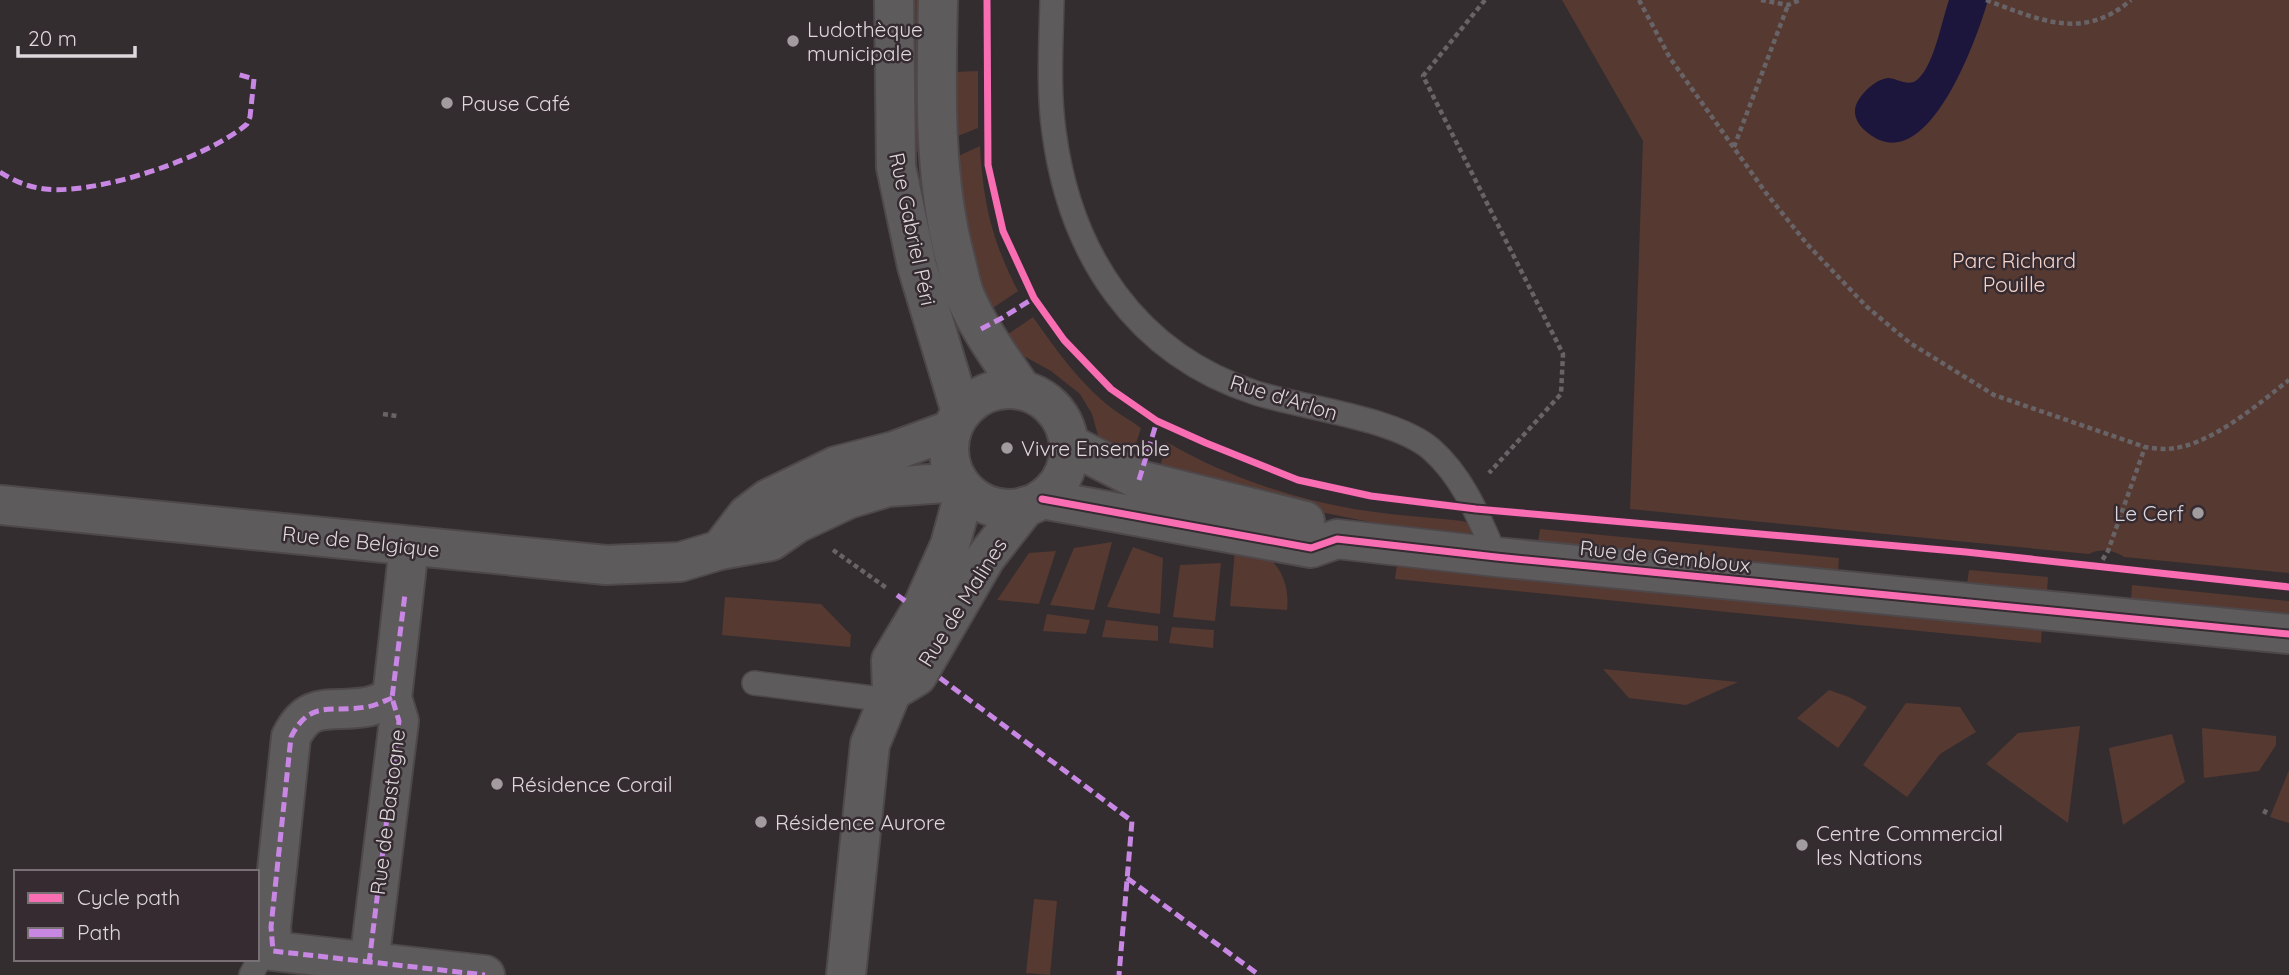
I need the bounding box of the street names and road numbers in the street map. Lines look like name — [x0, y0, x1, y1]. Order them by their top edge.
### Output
street label: Rue Gabriel Péri — [884, 150, 942, 308]
street label: Rue d'Arlon — [1227, 368, 1341, 426]
street label: Rue de Belgique — [281, 520, 441, 562]
street label: Rue de Malines — [912, 533, 1012, 671]
street label: Rue de Gembloux — [1578, 534, 1752, 578]
street label: Rue de Bastogne — [364, 728, 410, 896]

